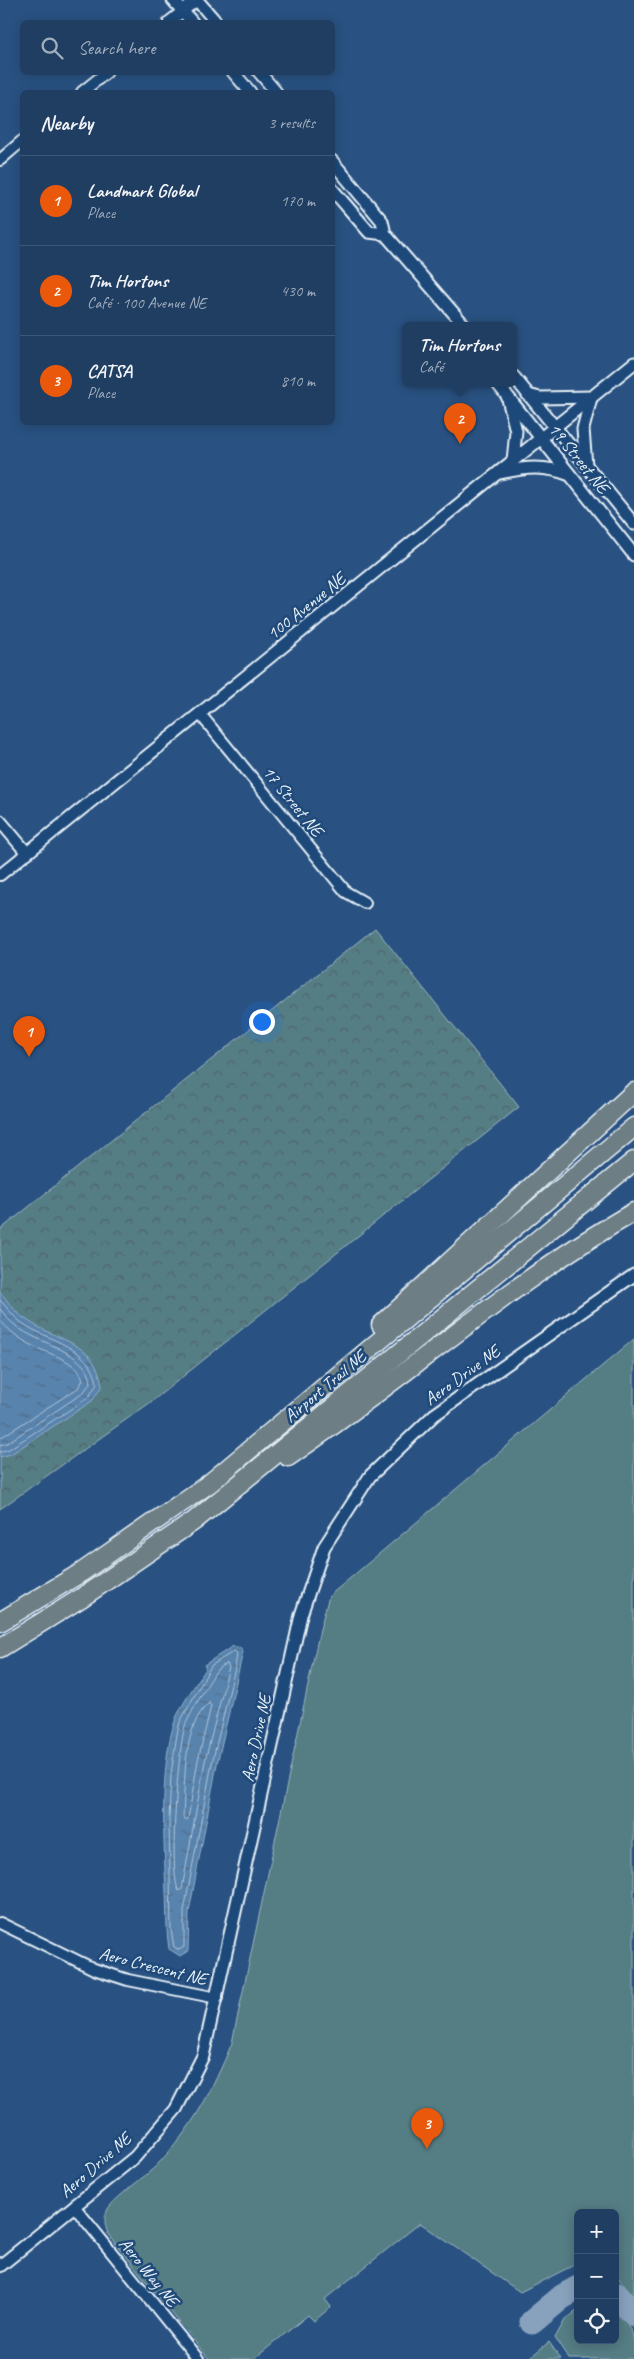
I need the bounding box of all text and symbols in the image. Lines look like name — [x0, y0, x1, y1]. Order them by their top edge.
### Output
search box — [20, 20, 335, 75]
icon: search — [38, 34, 66, 62]
text: Search here — [78, 36, 155, 60]
text: Nearby — [40, 110, 93, 136]
text: 3 results — [268, 113, 315, 133]
text: Landmark Global — [87, 179, 197, 203]
text: 1 — [52, 191, 60, 211]
text: 170 m — [281, 191, 315, 211]
text: Place — [87, 203, 115, 223]
text: Tim Hortons — [87, 269, 168, 293]
text: 2 — [52, 281, 60, 301]
text: 430 m — [281, 281, 315, 301]
text: Café · 100 Avenue NE — [87, 293, 206, 313]
popup — [402, 322, 517, 387]
text: Tim Hortons — [419, 333, 500, 357]
text: Café — [419, 357, 443, 377]
text: CATSA — [87, 359, 132, 383]
text: 3 — [52, 371, 60, 391]
text: 810 m — [281, 371, 315, 391]
text: Place — [87, 383, 115, 403]
pin: 2 — [444, 403, 476, 444]
street label: 19 Street NE — [544, 418, 616, 500]
street label: 100 Avenue NE — [262, 566, 352, 644]
street label: 17 Street NE — [258, 761, 330, 843]
your location — [249, 1009, 275, 1035]
pin: 1 — [13, 1016, 45, 1057]
street label: Aero Drive NE — [420, 1339, 506, 1410]
street label: Airport Trail NE — [279, 1344, 372, 1427]
street label: Aero Drive NE — [236, 1690, 276, 1783]
street label: Aero Crescent NE — [97, 1942, 211, 1991]
pin: 3 — [411, 2108, 443, 2149]
street label: Aero Drive NE — [54, 2126, 137, 2202]
map controls — [574, 2209, 619, 2344]
button: + — [574, 2209, 619, 2254]
street label: Aero Way NE — [114, 2233, 185, 2313]
button: − — [574, 2254, 619, 2299]
button: locate — [574, 2299, 619, 2344]

